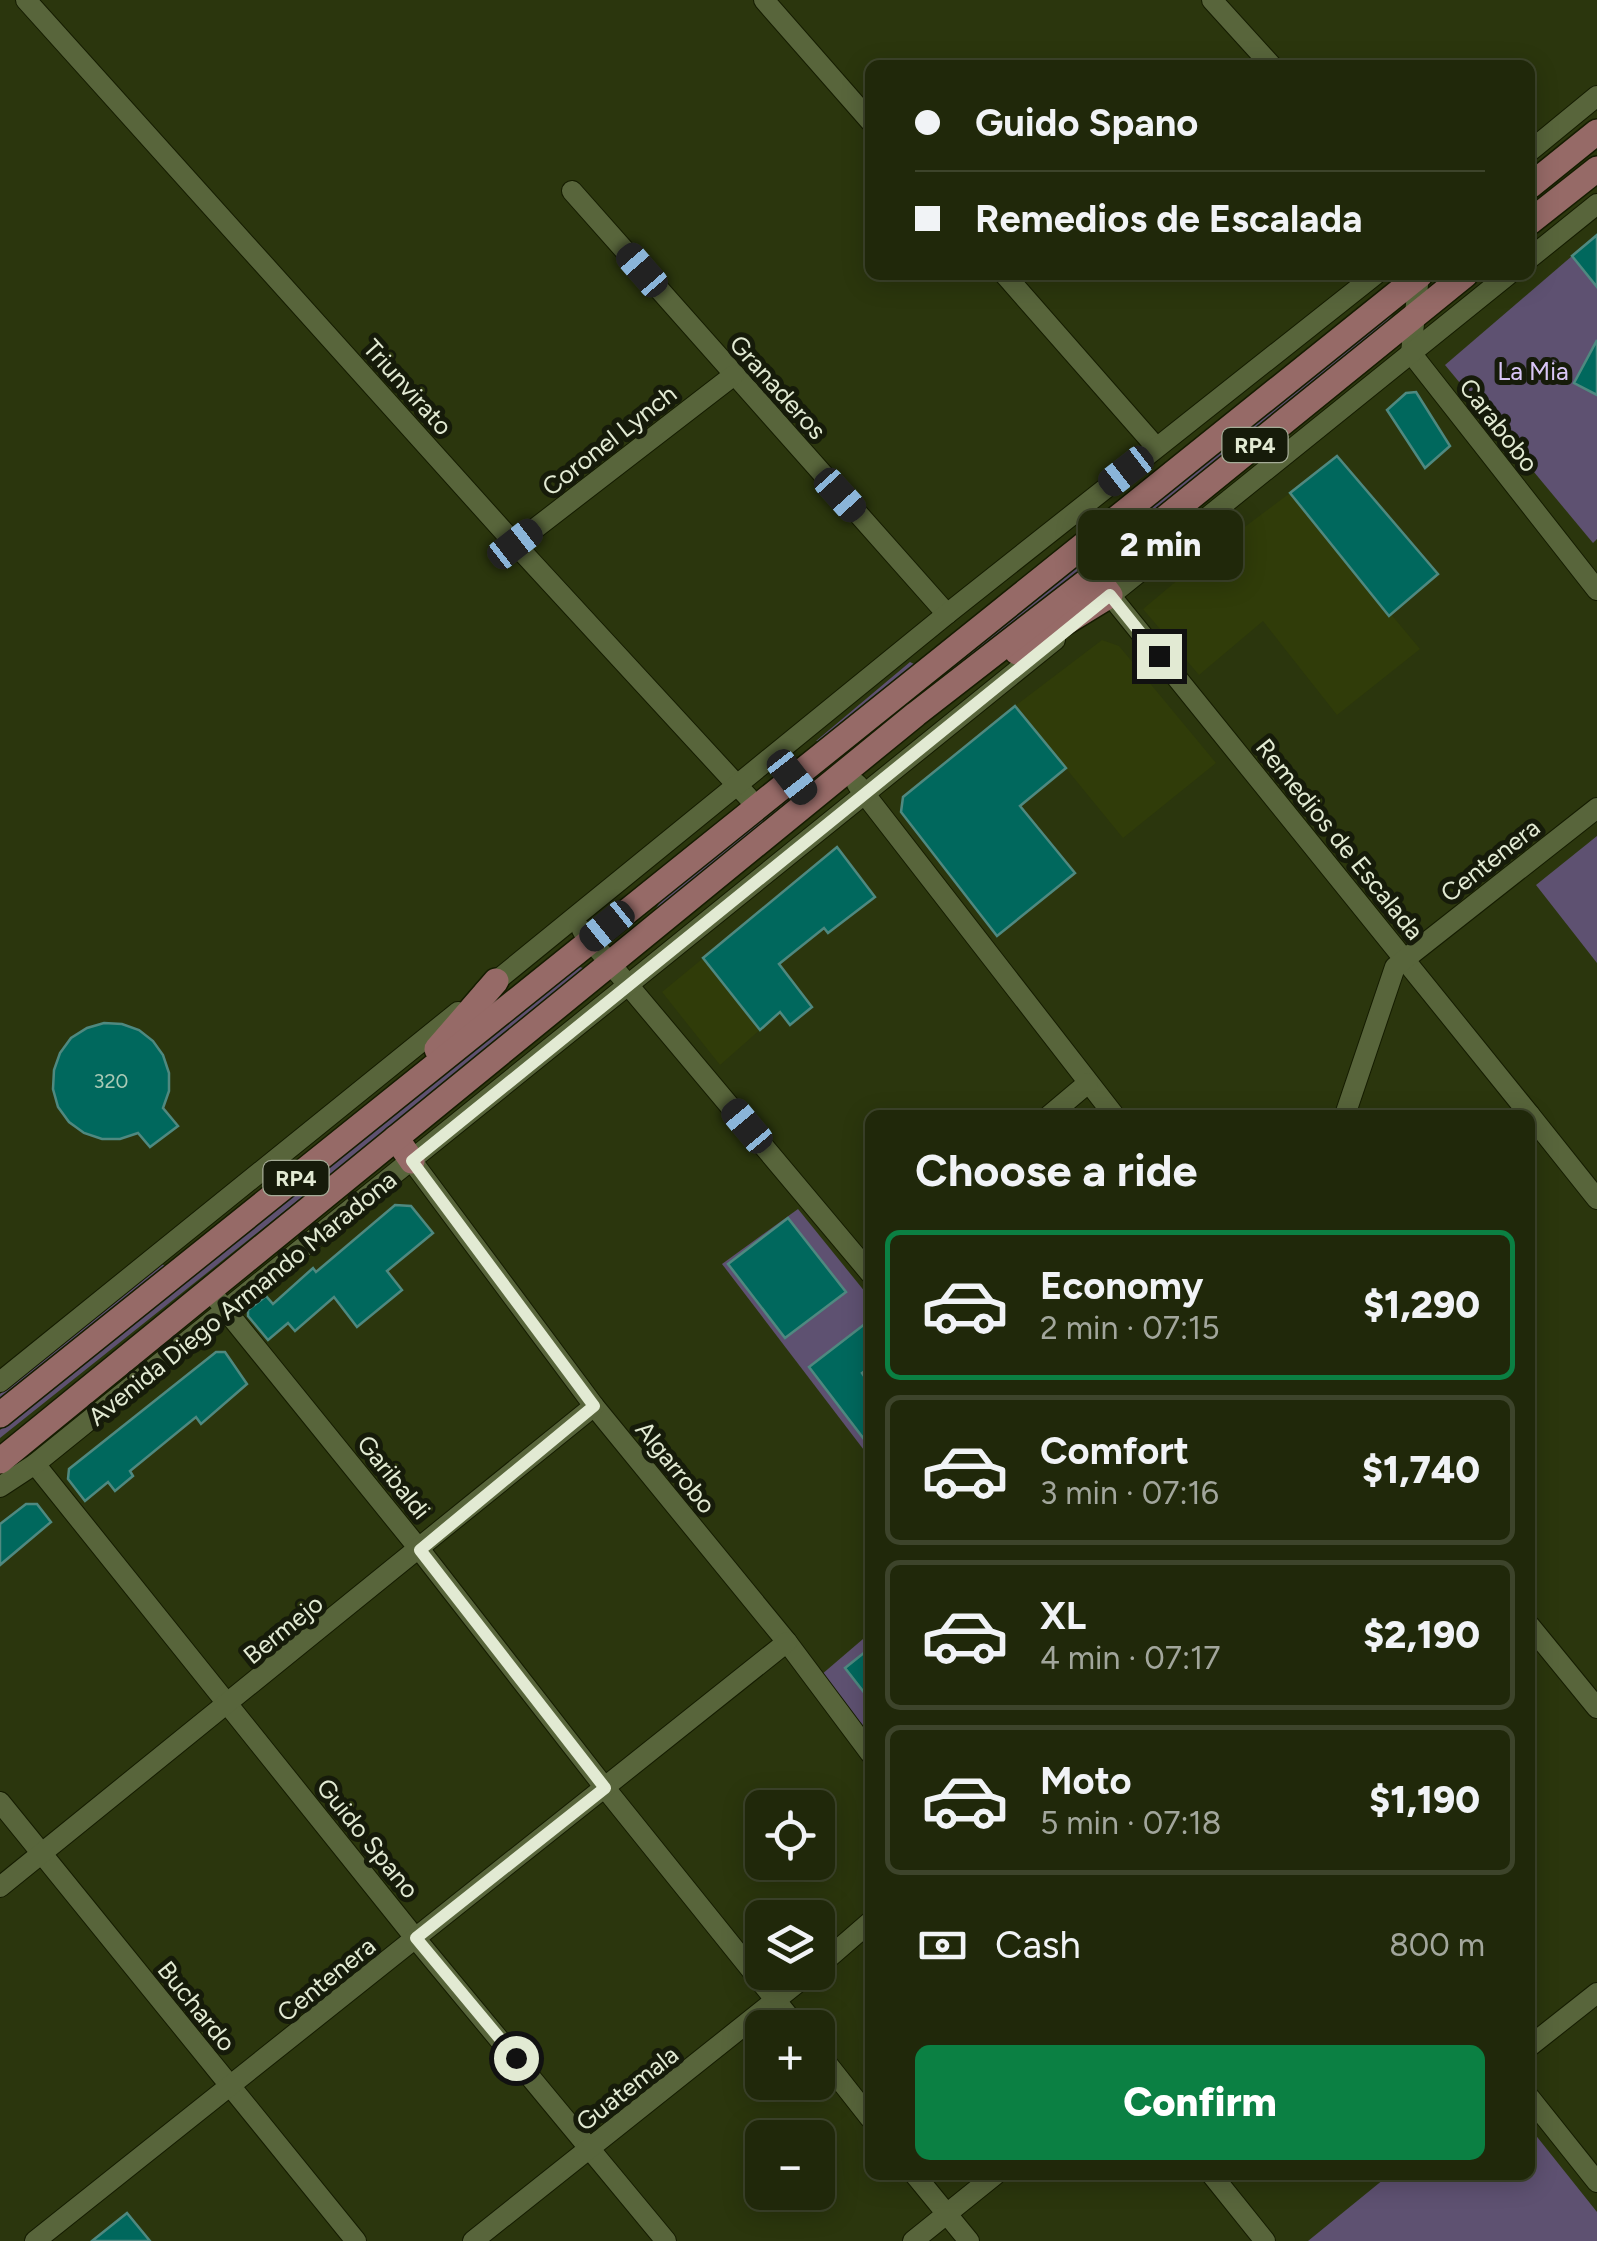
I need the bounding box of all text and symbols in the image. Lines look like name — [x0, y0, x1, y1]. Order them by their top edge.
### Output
text: Guido Spano — [975, 100, 1198, 146]
text: Remedios de Escalada — [975, 196, 1362, 242]
car — [611, 238, 673, 302]
street label: Granaderos — [723, 329, 833, 445]
street label: Triunvirato — [357, 333, 459, 441]
park label: La Mia — [1497, 356, 1569, 386]
street label: Carabobo — [1453, 372, 1545, 478]
street label: Coronel Lynch — [536, 378, 682, 502]
road number: RP4 — [1222, 428, 1288, 462]
car — [1093, 441, 1159, 501]
car — [809, 463, 871, 527]
callout: 2 min — [1076, 511, 1242, 581]
car — [482, 514, 548, 574]
text: 2 min — [1120, 526, 1201, 564]
route end — [1137, 634, 1182, 679]
street label: Remedios de Escalada — [1250, 732, 1430, 946]
car — [762, 744, 822, 810]
street label: Centenera — [1434, 812, 1546, 908]
car — [574, 895, 640, 957]
house number: 320 — [94, 1069, 128, 1093]
car — [716, 1093, 778, 1159]
text: Choose a ride — [915, 1143, 1197, 1197]
road number: RP4 — [264, 1161, 328, 1195]
street label: Avenida Diego Armando Maradona — [82, 1164, 402, 1432]
icon: car — [920, 1260, 1010, 1350]
text: Economy — [1040, 1263, 1203, 1309]
text: $1,290 — [1363, 1282, 1480, 1328]
text: 2 min · 07:15 — [1040, 1309, 1220, 1347]
street label: Algarrobo — [630, 1415, 722, 1519]
icon: car — [920, 1425, 1010, 1515]
text: Comfort — [1040, 1428, 1189, 1474]
street label: Garibaldi — [351, 1429, 437, 1525]
text: $1,740 — [1362, 1447, 1480, 1493]
text: 3 min · 07:16 — [1040, 1474, 1219, 1512]
street label: Bermejo — [237, 1588, 329, 1670]
icon: car — [920, 1590, 1010, 1680]
text: XL — [1040, 1593, 1086, 1639]
text: $2,190 — [1363, 1612, 1480, 1658]
text: 4 min · 07:17 — [1040, 1639, 1220, 1677]
icon: car — [920, 1755, 1010, 1845]
text: Moto — [1040, 1758, 1132, 1804]
street label: Guido Spano — [311, 1772, 425, 1904]
text: $1,190 — [1369, 1777, 1480, 1823]
map controls — [745, 1790, 835, 2210]
button: locate — [745, 1790, 835, 1880]
text: 5 min · 07:18 — [1040, 1804, 1221, 1842]
button: layers — [745, 1900, 835, 1990]
icon: cash — [915, 1918, 970, 1973]
text: Cash — [995, 1922, 1081, 1968]
text: 800 m — [1389, 1926, 1485, 1964]
street label: Centenera — [271, 1930, 381, 2028]
street label: Buchardo — [152, 1955, 242, 2057]
button: + — [745, 2010, 835, 2100]
route start — [494, 2036, 539, 2081]
street label: Guatemala — [570, 2039, 684, 2137]
button: Confirm — [915, 2045, 1485, 2160]
button: − — [745, 2120, 835, 2210]

